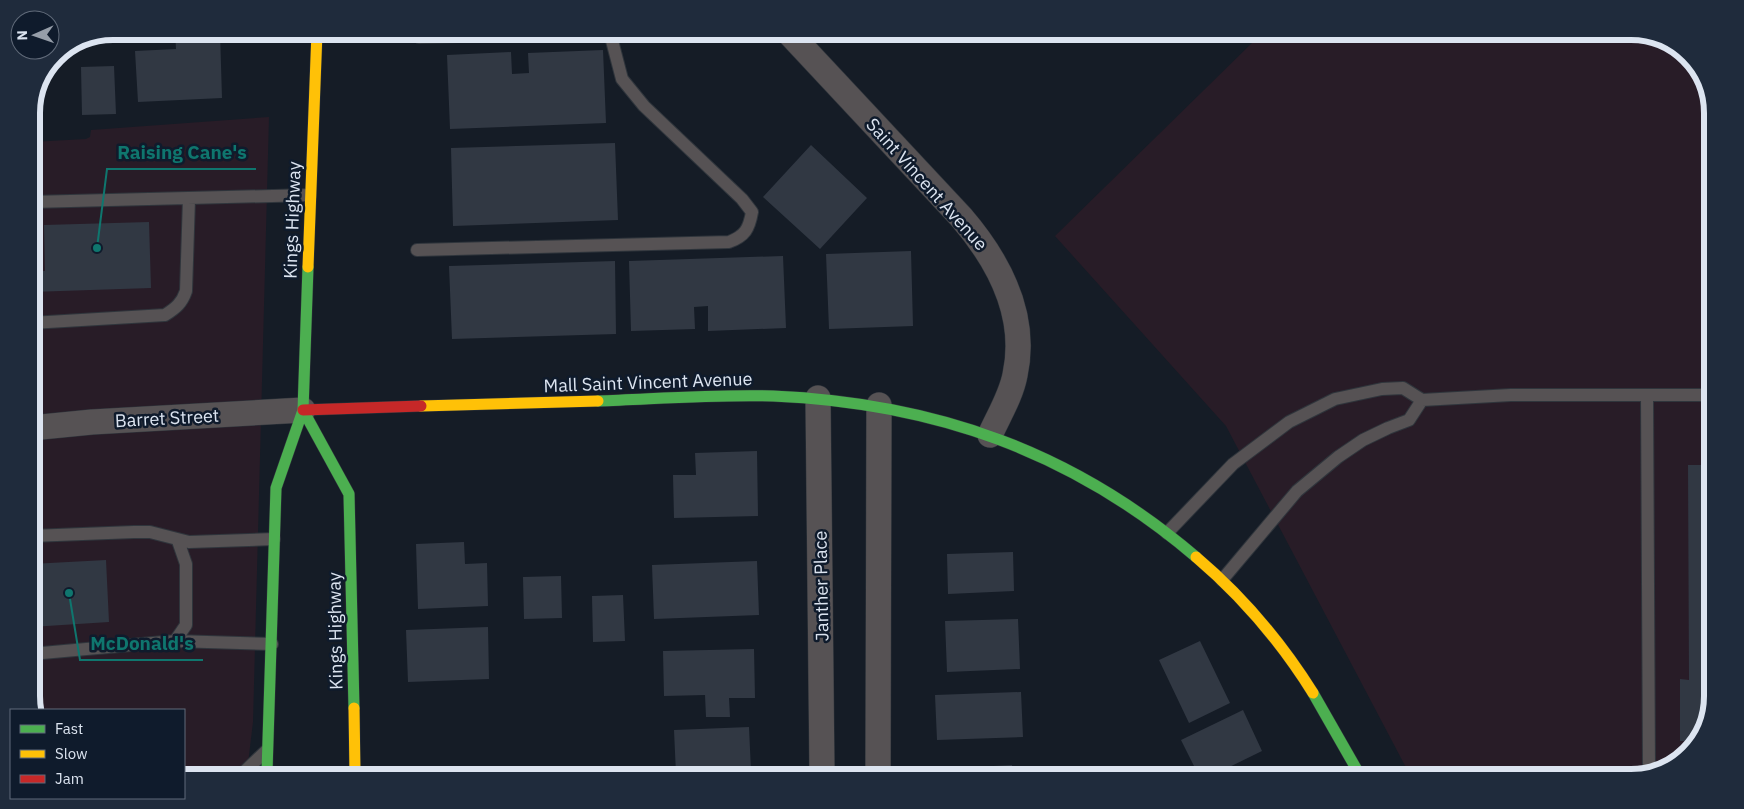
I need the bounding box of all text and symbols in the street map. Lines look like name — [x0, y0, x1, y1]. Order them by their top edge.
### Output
north arrow — [10, 10, 60, 60]
text: N — [13, 30, 31, 41]
street label: Saint Vincent Avenue — [861, 113, 993, 255]
callout: Raising Cane's — [107, 135, 256, 169]
text: Raising Cane's — [117, 140, 247, 164]
street label: Kings Highway — [278, 161, 306, 279]
street label: Mall Saint Vincent Avenue — [543, 367, 753, 397]
street label: Barret Street — [114, 404, 220, 432]
street label: Janther Place — [809, 530, 833, 641]
street label: Kings Highway — [322, 572, 348, 690]
callout: McDonald's — [80, 626, 203, 660]
text: McDonald's — [90, 631, 194, 655]
legend — [10, 709, 185, 799]
text: Fast — [55, 719, 83, 738]
text: Slow — [55, 744, 88, 763]
text: Jam — [55, 769, 84, 788]

